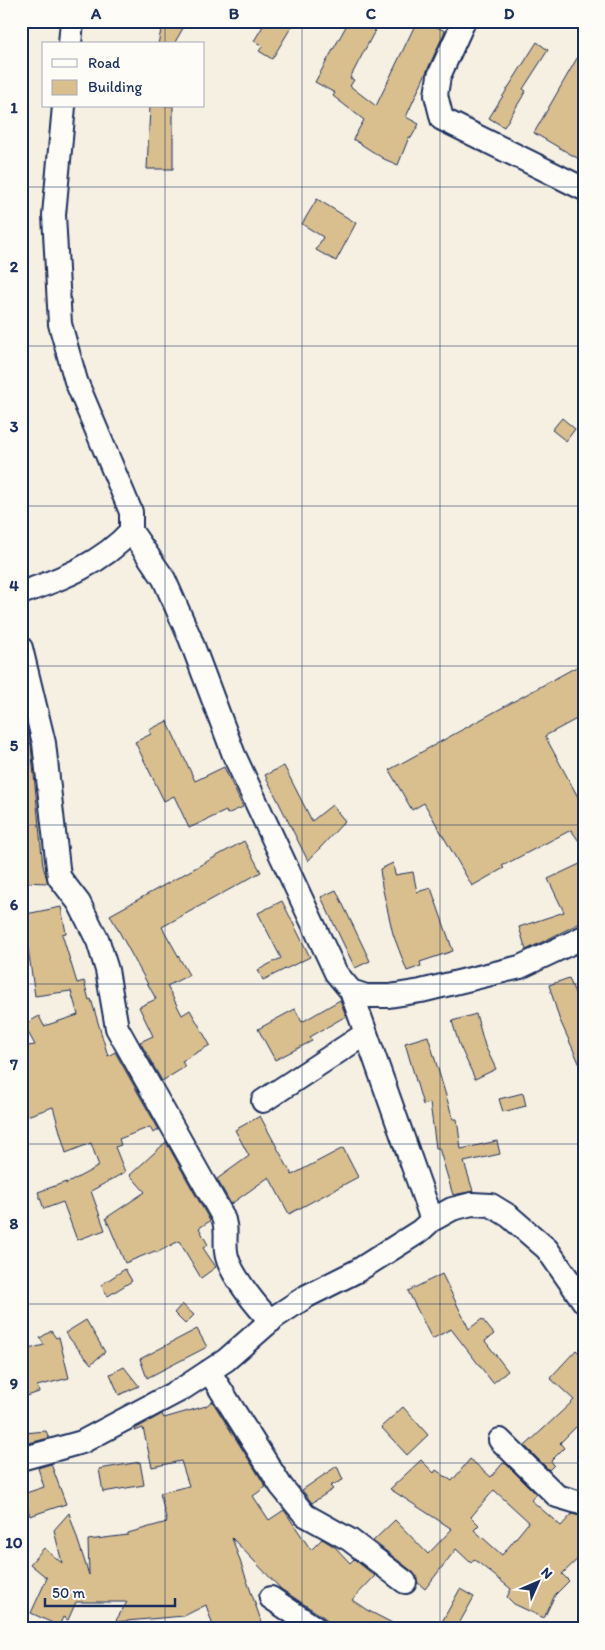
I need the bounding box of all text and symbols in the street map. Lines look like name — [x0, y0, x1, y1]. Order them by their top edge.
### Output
text: A — [90, 4, 102, 23]
text: B — [229, 4, 240, 23]
text: C — [366, 4, 377, 23]
text: D — [504, 4, 515, 23]
legend — [42, 42, 205, 108]
text: Road — [88, 54, 121, 72]
text: Building — [88, 78, 142, 96]
text: 1 — [10, 98, 18, 117]
text: 2 — [10, 257, 19, 276]
text: 3 — [10, 417, 19, 436]
text: 4 — [9, 576, 19, 595]
text: 5 — [10, 736, 19, 755]
text: 6 — [10, 895, 19, 914]
text: 7 — [9, 1055, 18, 1074]
text: 8 — [10, 1214, 19, 1233]
text: 9 — [10, 1374, 18, 1393]
text: 10 — [5, 1533, 23, 1552]
north arrow — [512, 1558, 562, 1608]
text: N — [537, 1564, 556, 1583]
scale bar — [45, 1575, 175, 1607]
text: 50 m — [52, 1584, 85, 1602]

